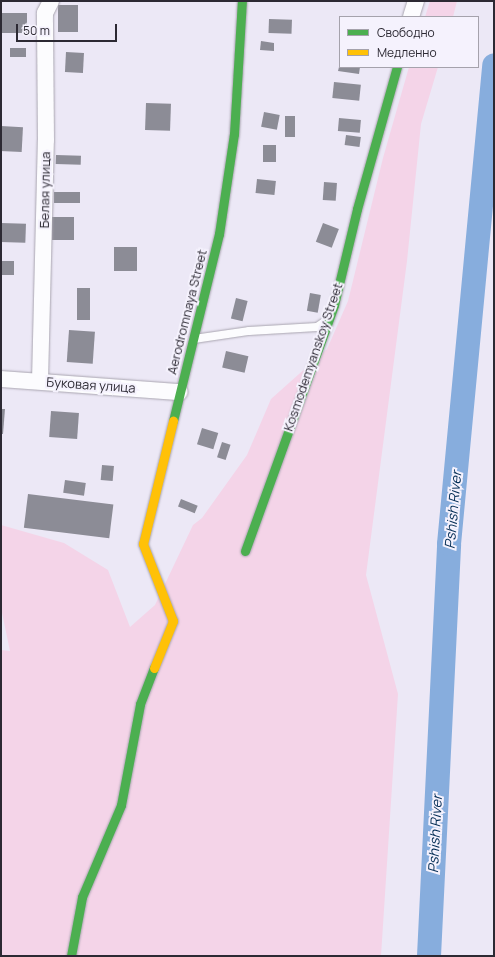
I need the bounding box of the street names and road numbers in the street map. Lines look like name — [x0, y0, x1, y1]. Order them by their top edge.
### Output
street label: Белая улица — [37, 152, 53, 228]
street label: Aerodromnaya Street — [164, 248, 210, 376]
street label: Kosmodemyanskoy Street — [280, 281, 346, 433]
street label: Буковая улица — [46, 374, 136, 396]

